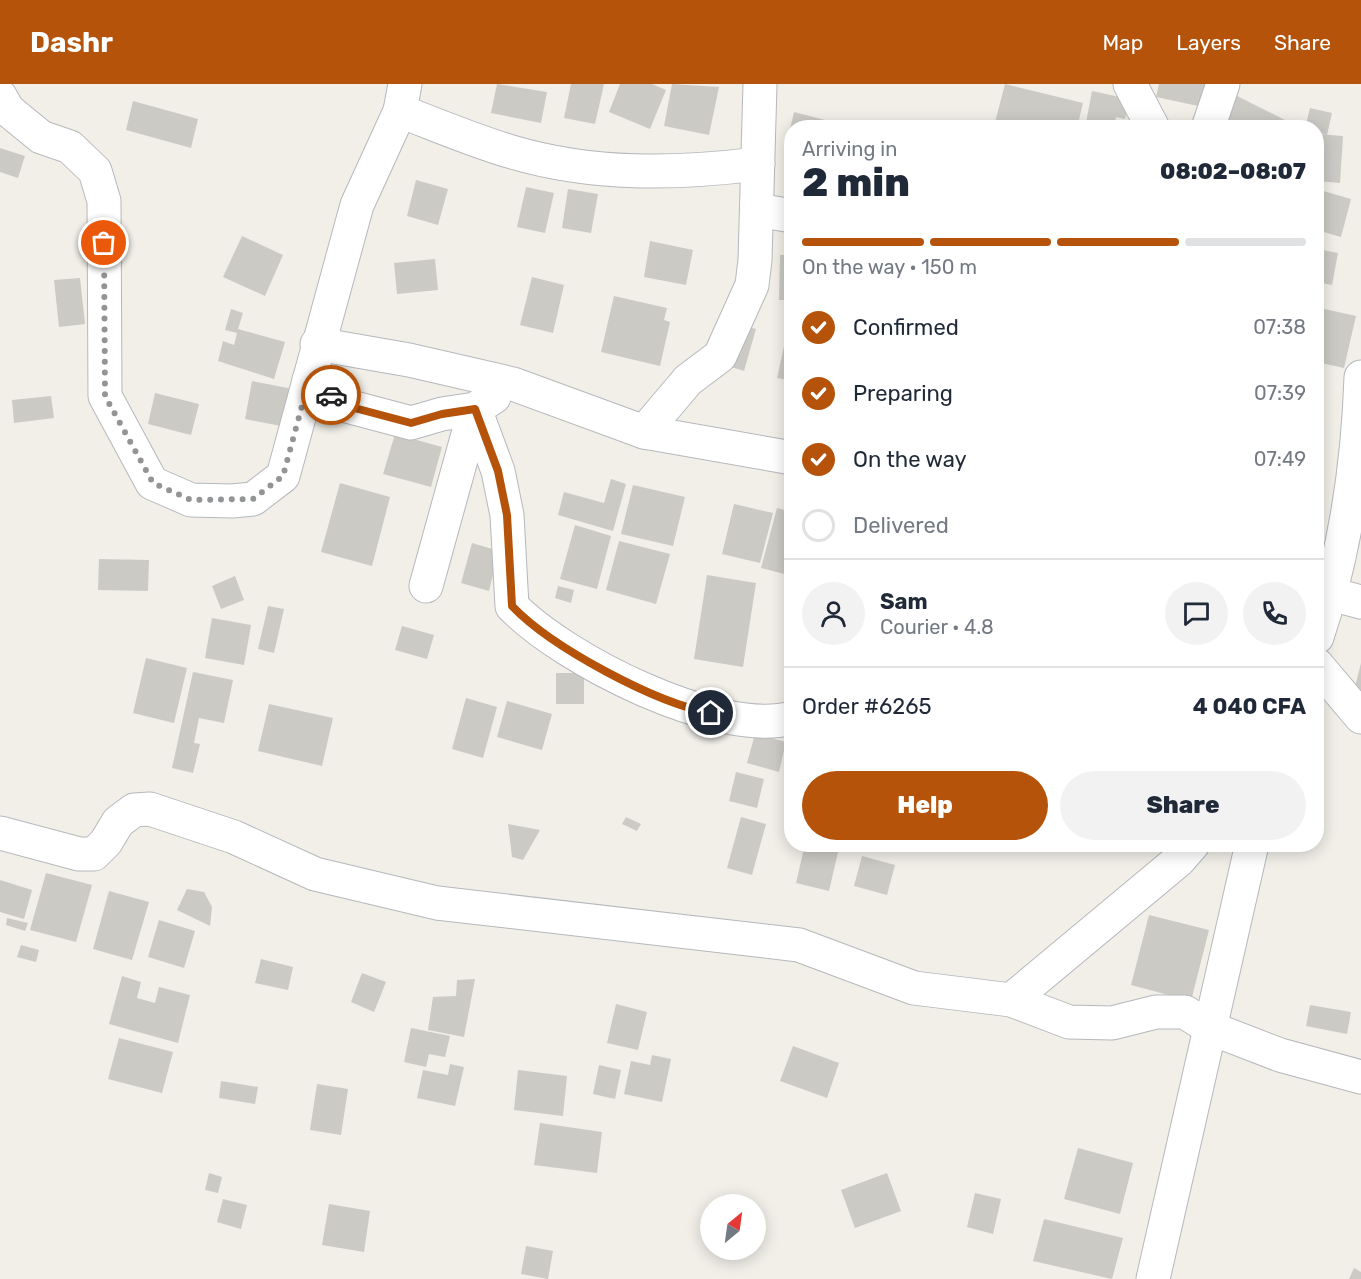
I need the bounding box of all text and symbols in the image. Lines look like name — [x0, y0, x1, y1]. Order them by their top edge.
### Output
text: Dashr — [30, 26, 113, 59]
text: Map — [1102, 30, 1143, 55]
text: Layers — [1176, 30, 1241, 55]
text: Share — [1274, 30, 1331, 55]
text: Arriving in — [802, 137, 897, 161]
text: 08:02–08:07 — [1160, 158, 1306, 185]
text: 2 min — [802, 160, 910, 206]
pin — [78, 217, 129, 268]
icon: bag — [87, 226, 120, 259]
text: On the way · 150 m — [802, 255, 977, 279]
icon: check — [802, 311, 835, 344]
text: Confirmed — [853, 314, 959, 341]
text: 07:38 — [1253, 315, 1306, 339]
courier — [301, 365, 361, 425]
icon: check — [802, 377, 835, 410]
icon: car — [315, 379, 348, 412]
text: Preparing — [853, 380, 953, 407]
text: 07:39 — [1254, 381, 1306, 405]
icon: check — [802, 443, 835, 476]
text: On the way — [853, 446, 967, 473]
text: 07:49 — [1254, 447, 1306, 471]
text: Delivered — [853, 512, 949, 539]
button: person — [802, 582, 865, 645]
button: chat — [1165, 582, 1228, 645]
button: phone — [1243, 582, 1306, 645]
text: Sam — [880, 588, 928, 615]
text: Courier · 4.8 — [880, 615, 994, 639]
pin — [685, 687, 736, 738]
text: Order #6265 — [802, 693, 932, 720]
text: 4 040 CFA — [1193, 693, 1306, 720]
icon: home — [694, 696, 727, 729]
button: Help — [802, 771, 1048, 840]
button: Share — [1060, 771, 1306, 840]
north arrow — [700, 1194, 766, 1260]
map controls — [700, 1194, 766, 1260]

